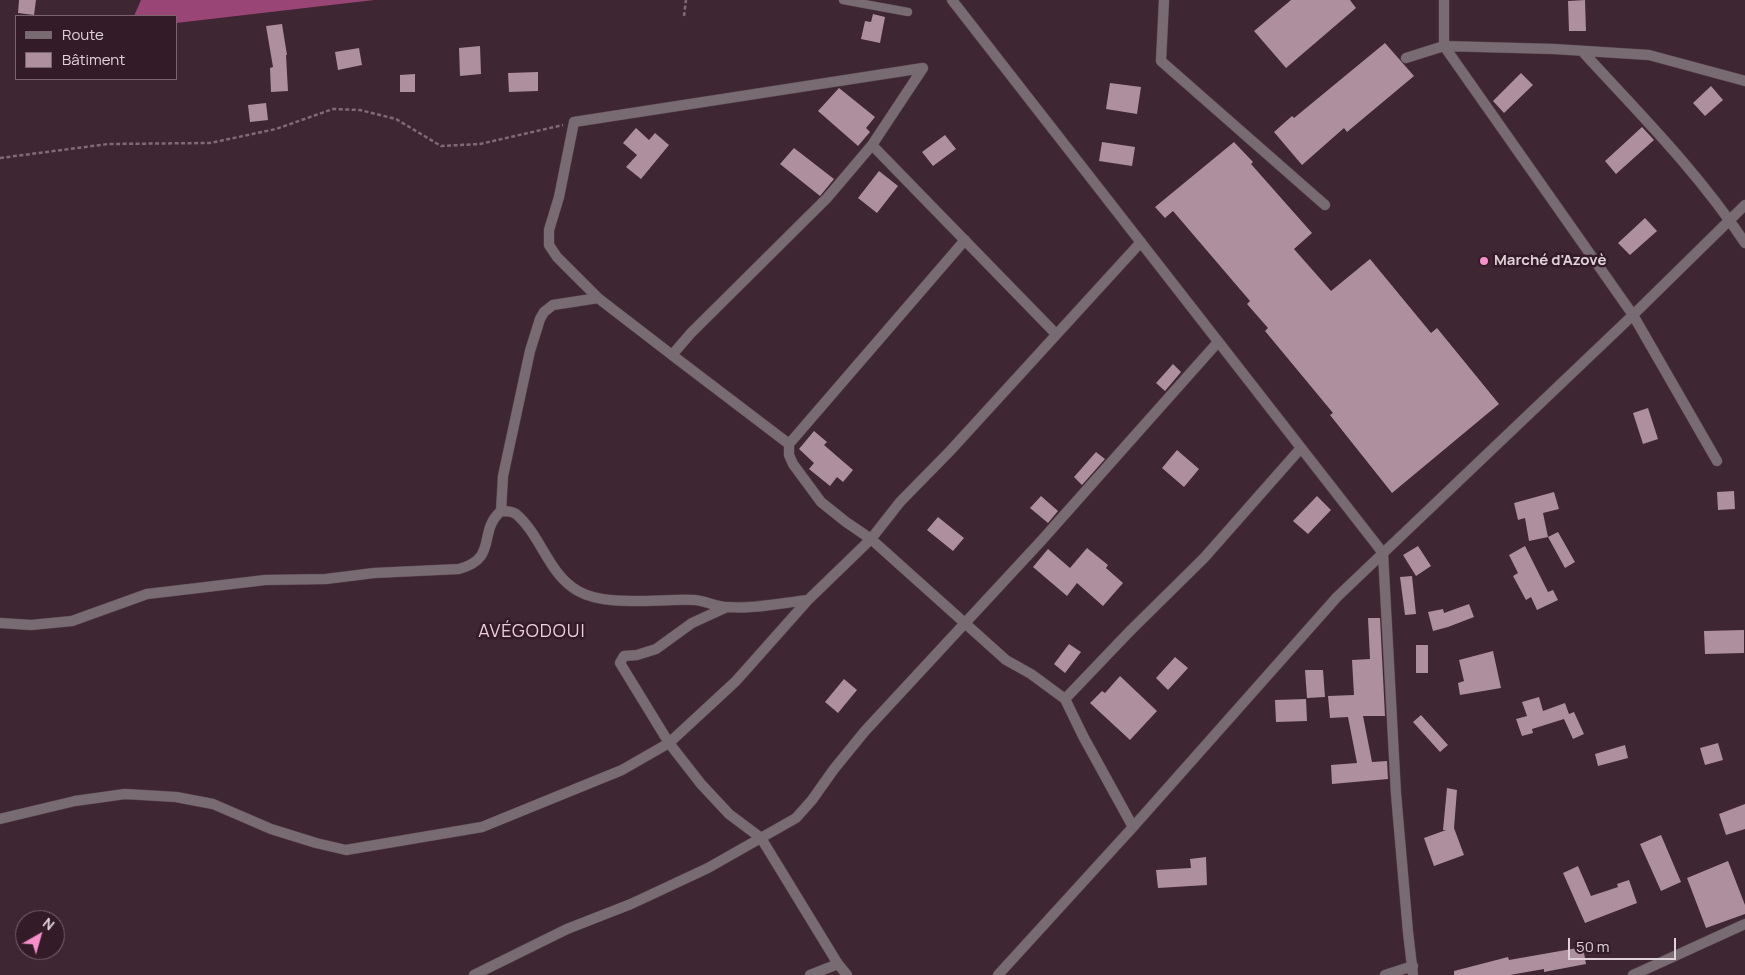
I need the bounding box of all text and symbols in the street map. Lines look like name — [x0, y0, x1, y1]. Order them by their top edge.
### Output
legend — [15, 15, 178, 80]
text: Route — [62, 24, 104, 45]
text: Bâtiment — [62, 49, 125, 70]
place label: Marché d'Azovè — [1494, 252, 1606, 270]
marker: Marché d'Azovè — [1478, 255, 1490, 267]
district label: AVÉGODOUI — [477, 621, 587, 643]
north arrow — [15, 910, 65, 960]
text: N — [39, 913, 59, 934]
scale bar — [1570, 928, 1678, 960]
text: 50 m — [1576, 936, 1610, 957]

